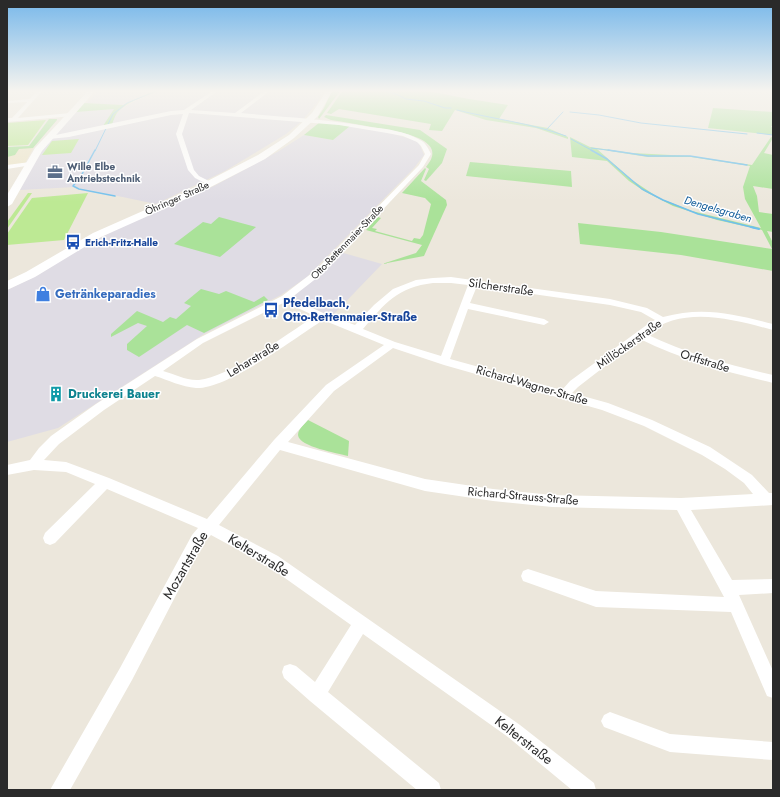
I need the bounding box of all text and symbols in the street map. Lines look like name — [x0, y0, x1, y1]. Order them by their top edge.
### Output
place label: Wille Elbe Antriebstechnik — [66, 159, 141, 186]
office icon: Wille Elbe Antriebstechnik — [46, 163, 64, 181]
street label: Öhringer Straße — [143, 177, 211, 219]
water label: Dengelsgraben — [682, 192, 754, 226]
street label: Otto-Rettenmaier-Straße — [307, 201, 387, 283]
bus stop icon: Erich-Fritz-Halle — [64, 233, 82, 251]
place label: Erich-Fritz-Halle — [85, 235, 158, 250]
street label: Silcherstraße — [467, 274, 535, 300]
shop icon: Getränkeparadies — [34, 285, 52, 303]
place label: Getränkeparadies — [55, 285, 156, 303]
place label: Pfedelbach, Otto-Rettenmaier-Straße — [283, 294, 417, 326]
bus stop icon: Pfedelbach, Otto-Rettenmaier-Straße — [262, 301, 280, 319]
street label: Millöckerstraße — [592, 315, 666, 373]
street label: Leharstraße — [223, 336, 283, 382]
street label: Orffstraße — [678, 345, 732, 377]
street label: Richard-Wagner-Straße — [474, 360, 590, 410]
building icon: Druckerei Bauer — [47, 385, 65, 403]
place label: Druckerei Bauer — [68, 385, 160, 403]
street label: Richard-Strauss-Straße — [467, 482, 579, 510]
street label: Mozartstraße — [157, 527, 213, 603]
street label: Kelterstraße — [224, 529, 294, 581]
street label: Kelterstraße — [491, 711, 557, 769]

